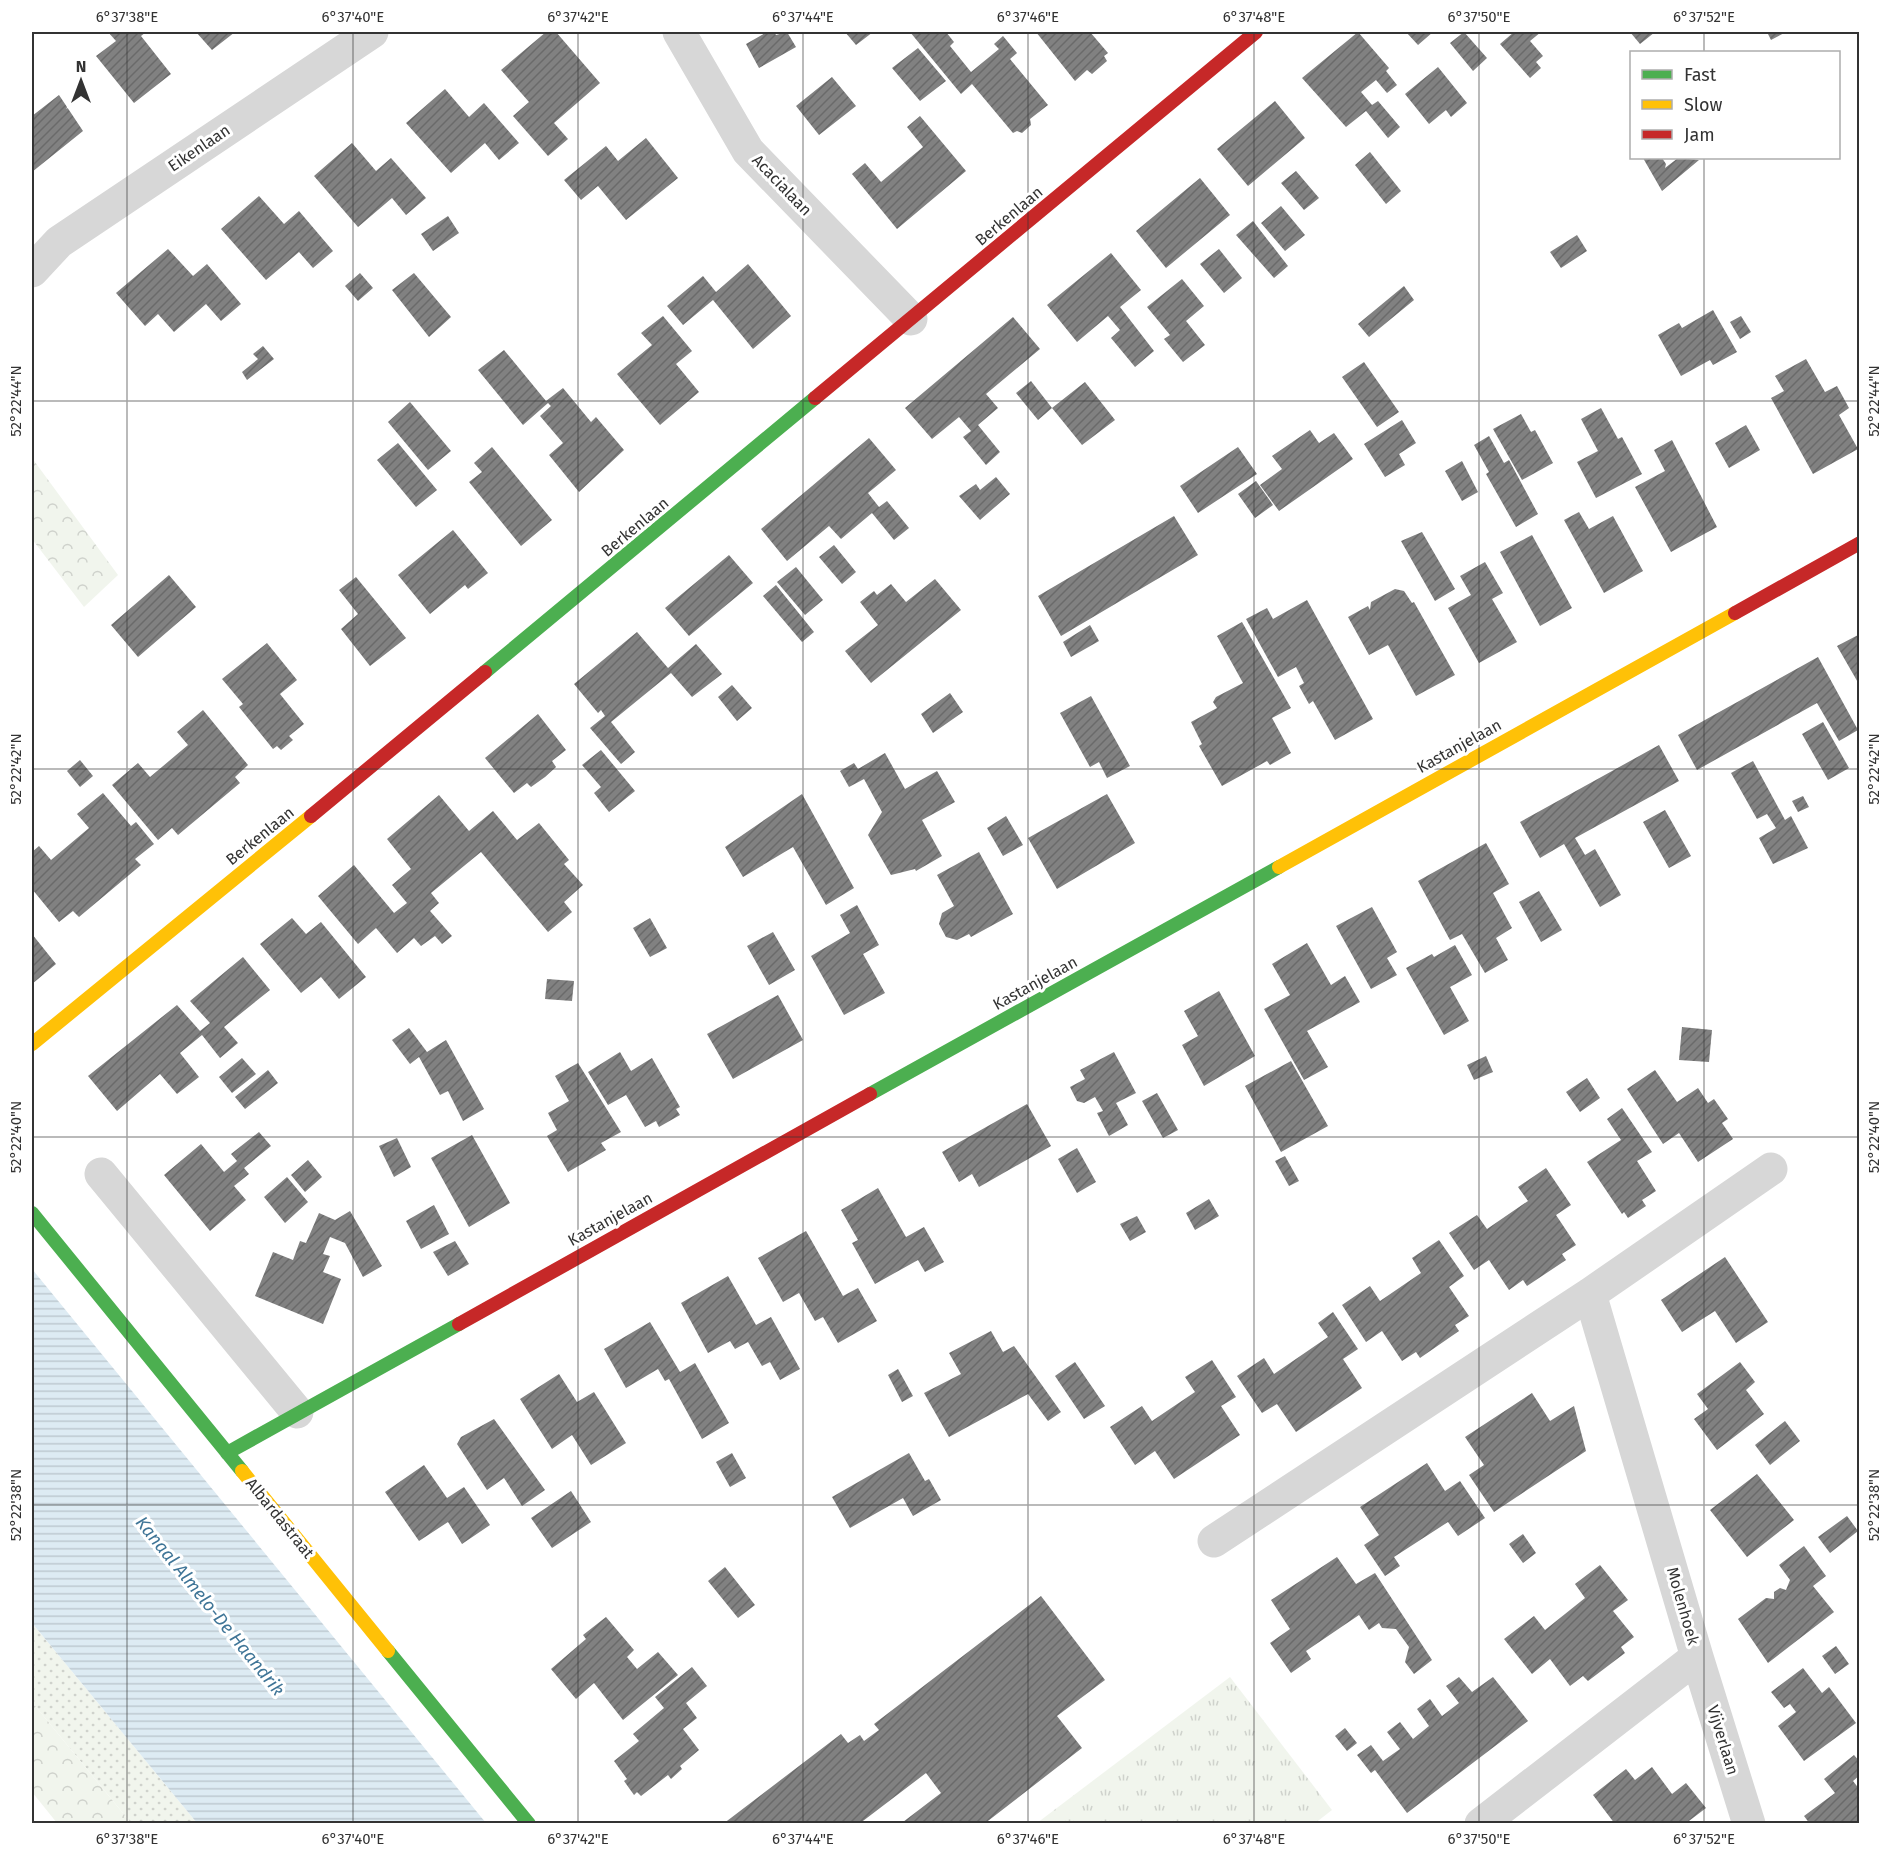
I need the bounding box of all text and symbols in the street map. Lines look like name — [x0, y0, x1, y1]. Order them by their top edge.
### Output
text: 6°37'38"E — [96, 8, 158, 26]
text: 6°37'40"E — [322, 8, 384, 26]
text: 6°37'42"E — [547, 8, 609, 26]
text: 6°37'44"E — [772, 8, 834, 26]
text: 6°37'46"E — [997, 8, 1059, 26]
text: 6°37'48"E — [1223, 8, 1285, 26]
text: 6°37'50"E — [1448, 8, 1510, 26]
text: 6°37'52"E — [1673, 8, 1735, 26]
north arrow — [51, 51, 111, 111]
legend — [1630, 51, 1840, 159]
text: N — [76, 57, 86, 76]
text: Fast — [1684, 64, 1717, 86]
text: Slow — [1684, 94, 1723, 116]
street label: Eikenlaan — [164, 120, 234, 176]
text: Jam — [1684, 124, 1715, 146]
street label: Acacialaan — [748, 151, 816, 219]
street label: Berkenlaan — [971, 182, 1047, 250]
text: 52°22'44"N — [7, 365, 25, 437]
text: 52°22'44"N — [1865, 365, 1883, 437]
street label: Berkenlaan — [597, 493, 673, 561]
street label: Kastanjelaan — [1413, 715, 1505, 777]
text: 52°22'42"N — [7, 733, 25, 805]
text: 52°22'42"N — [1865, 733, 1883, 805]
street label: Berkenlaan — [222, 803, 298, 869]
street label: Kastanjelaan — [989, 952, 1081, 1014]
text: 52°22'40"N — [7, 1101, 25, 1173]
text: 52°22'40"N — [1865, 1101, 1883, 1173]
street label: Kastanjelaan — [564, 1188, 656, 1250]
text: 52°22'38"N — [7, 1469, 25, 1541]
text: 52°22'38"N — [1865, 1469, 1883, 1541]
street label: Albardastraat — [242, 1474, 318, 1562]
water label: Kanaal Almelo-De Haandrik — [131, 1512, 289, 1700]
street label: Molenhoek — [1663, 1565, 1703, 1648]
street label: Vijverlaan — [1703, 1703, 1743, 1777]
text: 6°37'38"E — [96, 1830, 158, 1848]
text: 6°37'40"E — [322, 1830, 384, 1848]
text: 6°37'42"E — [547, 1830, 609, 1848]
text: 6°37'44"E — [772, 1830, 834, 1848]
text: 6°37'46"E — [997, 1830, 1059, 1848]
text: 6°37'48"E — [1223, 1830, 1285, 1848]
text: 6°37'50"E — [1448, 1830, 1510, 1848]
text: 6°37'52"E — [1673, 1830, 1735, 1848]

